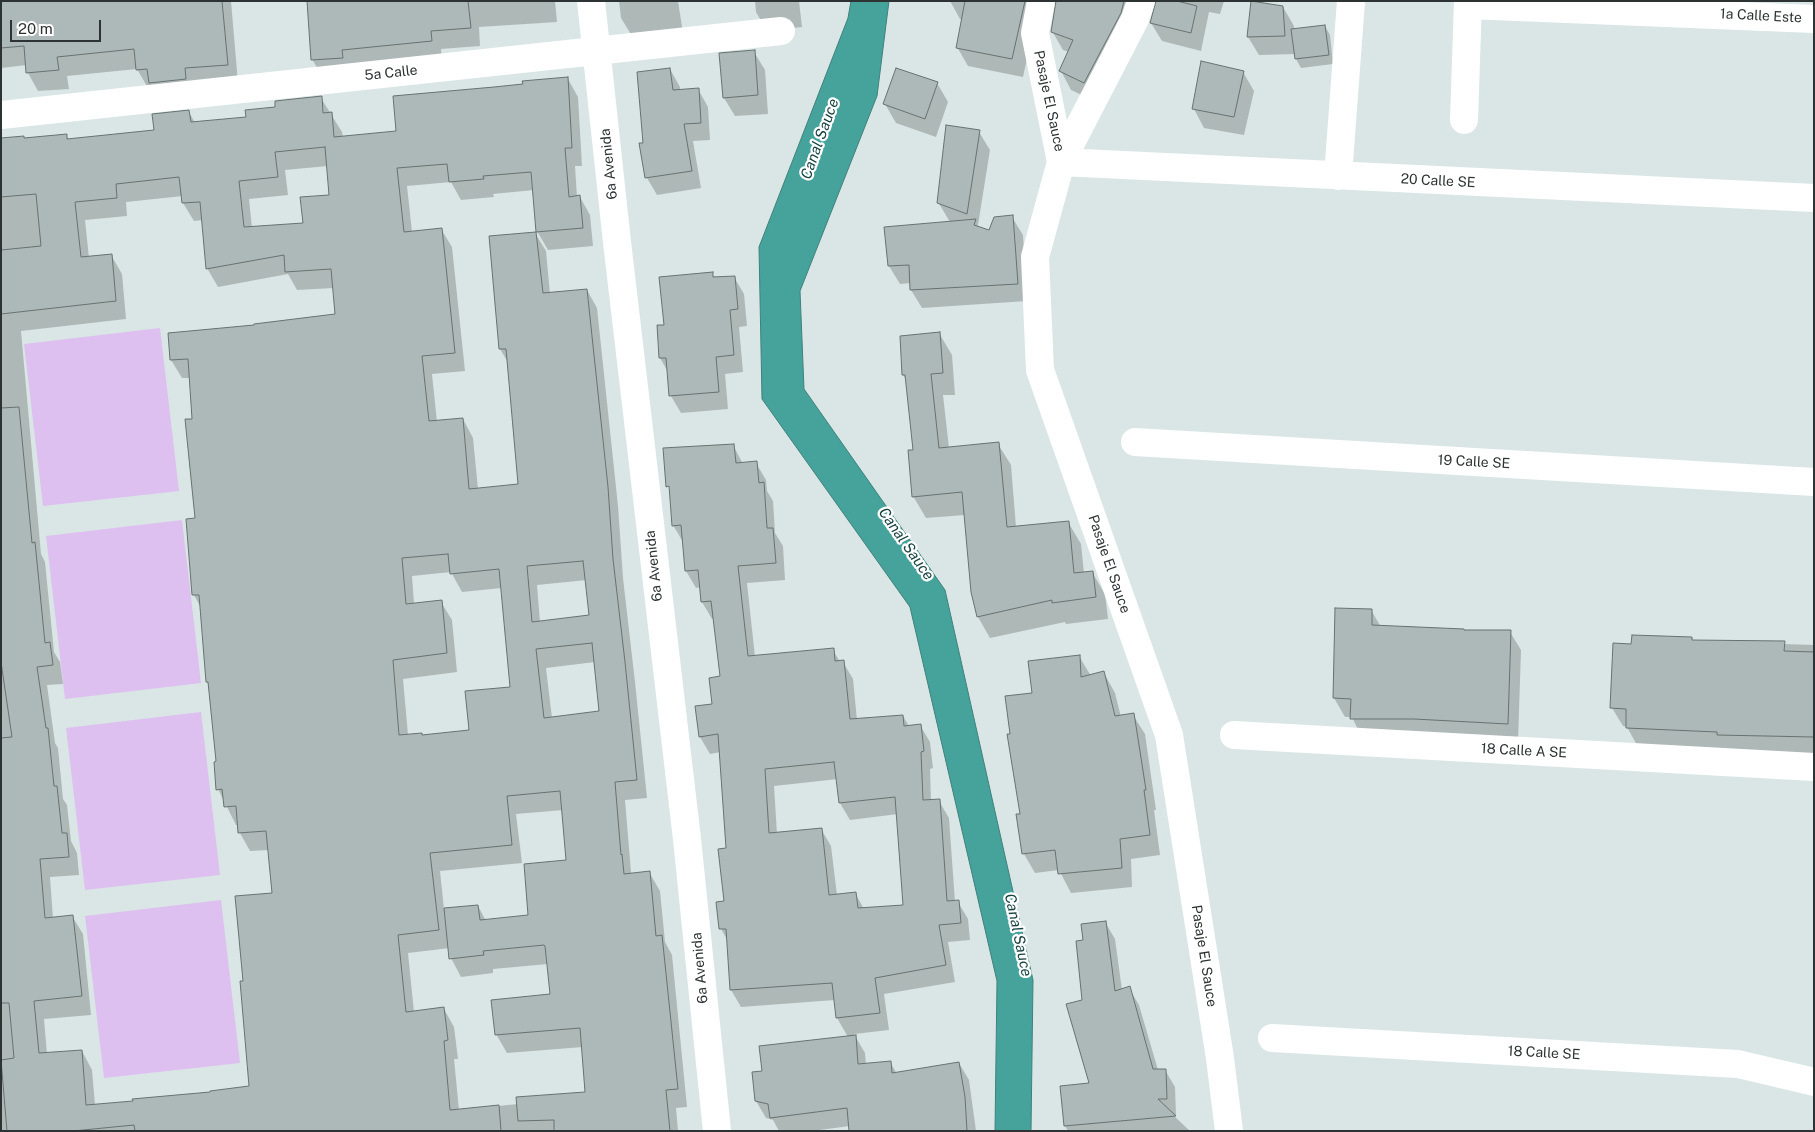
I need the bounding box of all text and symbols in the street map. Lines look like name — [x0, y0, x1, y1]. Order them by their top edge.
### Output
street label: 1a Calle Este — [1720, 5, 1802, 27]
scale bar — [12, 10, 104, 42]
text: 20 m — [18, 20, 53, 37]
street label: Pasaje El Sauce — [1030, 49, 1068, 153]
street label: 5a Calle — [364, 62, 418, 84]
water label: Canal Sauce — [797, 96, 843, 182]
street label: 6a Avenida — [597, 128, 621, 200]
street label: 20 Calle SE — [1400, 171, 1476, 191]
street label: 19 Calle SE — [1437, 452, 1511, 472]
water label: Canal Sauce — [874, 504, 938, 584]
street label: Pasaje El Sauce — [1084, 512, 1134, 616]
street label: 6a Avenida — [642, 530, 666, 602]
street label: 18 Calle A SE — [1481, 740, 1567, 762]
water label: Canal Sauce — [1000, 892, 1036, 978]
street label: Pasaje El Sauce — [1188, 904, 1220, 1008]
street label: 6a Avenida — [689, 932, 711, 1004]
street label: 18 Calle SE — [1507, 1043, 1581, 1063]

